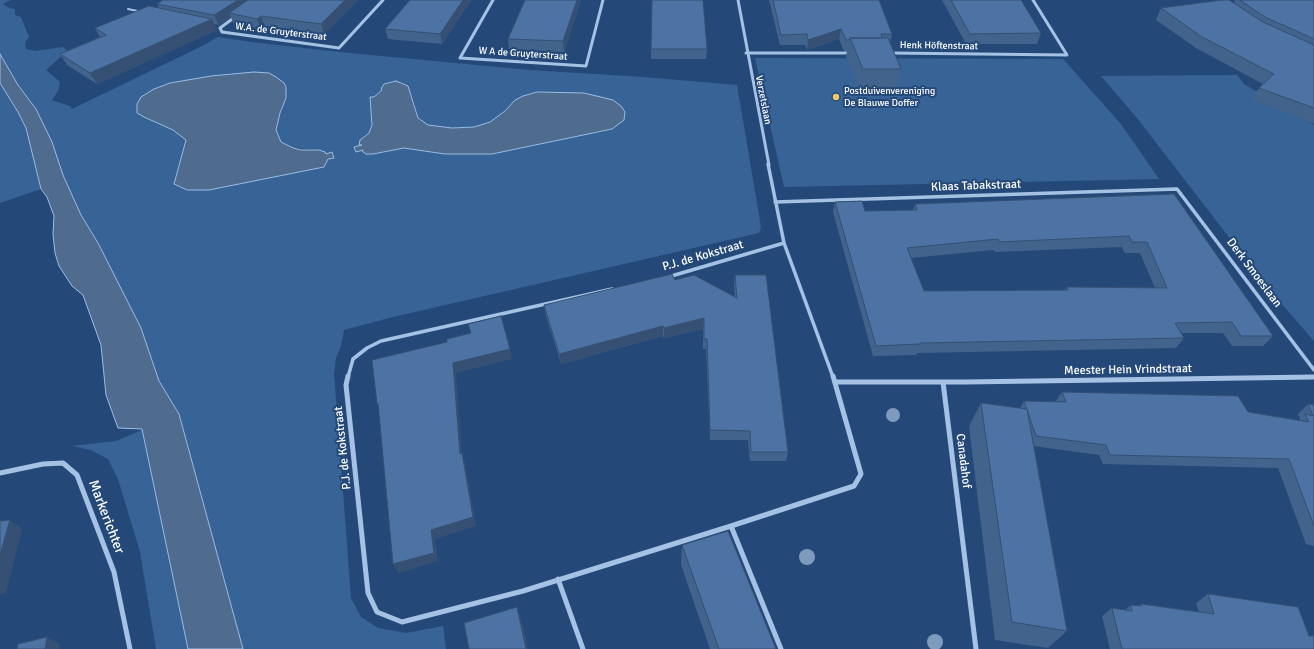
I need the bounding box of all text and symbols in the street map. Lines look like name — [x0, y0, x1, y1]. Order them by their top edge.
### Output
street label: W.A. de Gruyterstraat — [235, 20, 327, 44]
street label: Henk Höftenstraat — [900, 39, 978, 53]
street label: W A de Gruyterstraat — [478, 45, 568, 63]
street label: Verzetslaan — [752, 74, 774, 126]
place label: Postduivenvereniging De Blauwe Doffer — [844, 85, 935, 108]
marker: Postduivenvereniging De Blauwe Doffer — [831, 92, 841, 102]
street label: Klaas Tabakstraat — [931, 177, 1021, 195]
street label: Derk Smoeslaan — [1223, 236, 1285, 310]
street label: P.J. de Kokstraat — [661, 238, 745, 274]
street label: Meester Hein Vrindstraat — [1064, 362, 1192, 378]
street label: P.J. de Kokstraat — [331, 406, 355, 490]
street label: Canadahof — [953, 433, 973, 489]
street label: Markerichter — [84, 478, 128, 556]

